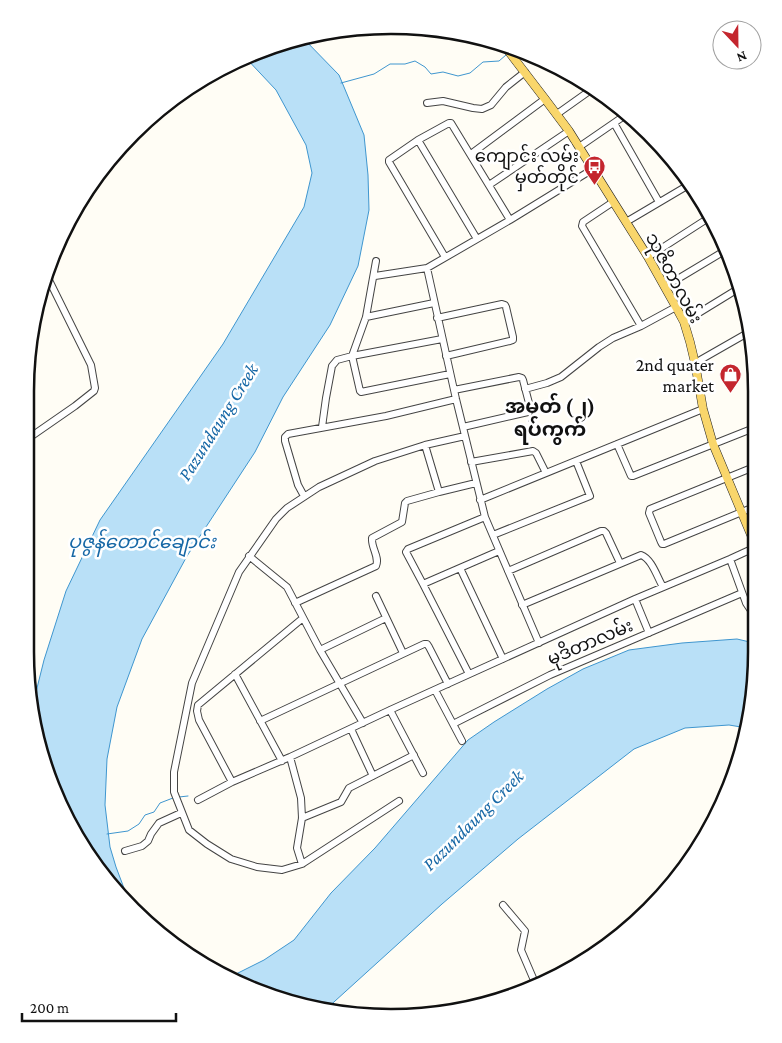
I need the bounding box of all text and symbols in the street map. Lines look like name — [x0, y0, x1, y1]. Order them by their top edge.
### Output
north arrow — [712, 20, 762, 70]
text: N — [734, 48, 749, 66]
place label: ကျောင်း လမ်း မှတ်တိုင် — [475, 143, 579, 192]
bus stop icon: ကျောင်း လမ်း မှတ်တိုင် — [583, 154, 607, 185]
street label: သုဇိတာလမ်း — [637, 227, 710, 329]
place label: 2nd quater market — [636, 355, 715, 396]
water label: Pazundaung Creek — [174, 359, 263, 484]
shop icon: 2nd quater market — [718, 363, 742, 394]
district label: အမှတ် (၂) ရပ်ကွက် — [505, 393, 595, 445]
water label: ပုဇွန်တောင်ချောင်း — [68, 528, 217, 557]
street label: မုဒိတာလမ်း — [543, 611, 638, 674]
water label: Pazundaung Creek — [418, 765, 528, 875]
scale bar — [22, 990, 176, 1022]
text: 200 m — [30, 1000, 69, 1016]

